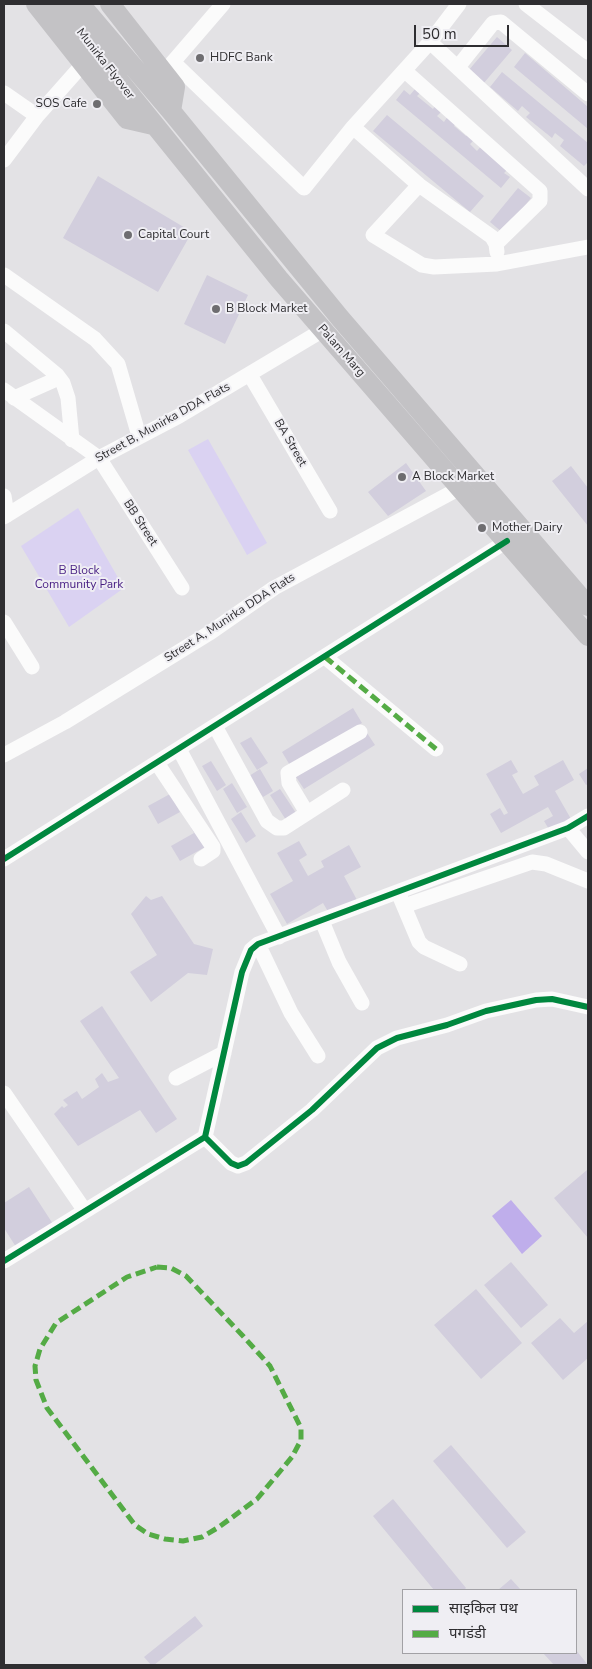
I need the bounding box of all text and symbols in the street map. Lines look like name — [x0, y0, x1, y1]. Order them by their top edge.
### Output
scale bar — [417, 15, 512, 47]
text: 50 m — [422, 24, 457, 44]
street label: Munirka Flyover — [73, 26, 137, 102]
place label: HDFC Bank — [210, 51, 273, 65]
marker: HDFC Bank — [194, 52, 206, 64]
place label: SOS Cafe — [36, 97, 87, 111]
marker: SOS Cafe — [91, 98, 103, 110]
place label: Capital Court — [138, 228, 209, 242]
marker: Capital Court — [122, 229, 134, 241]
place label: B Block Market — [226, 302, 307, 316]
marker: B Block Market — [210, 303, 222, 315]
street label: Palam Marg — [314, 322, 368, 380]
street label: Street B, Munirka DDA Flats — [93, 380, 233, 466]
street label: BA Street — [271, 417, 309, 469]
place label: A Block Market — [412, 470, 494, 484]
marker: A Block Market — [396, 471, 408, 483]
street label: BB Street — [120, 497, 160, 549]
place label: Mother Dairy — [492, 521, 563, 535]
marker: Mother Dairy — [476, 522, 488, 534]
park label: B Block Community Park — [35, 564, 123, 592]
street label: Street A, Munirka DDA Flats — [162, 570, 298, 666]
legend — [402, 1589, 577, 1654]
text: साइकिल पथ — [449, 1598, 518, 1618]
text: पगडंडी — [449, 1623, 486, 1643]

